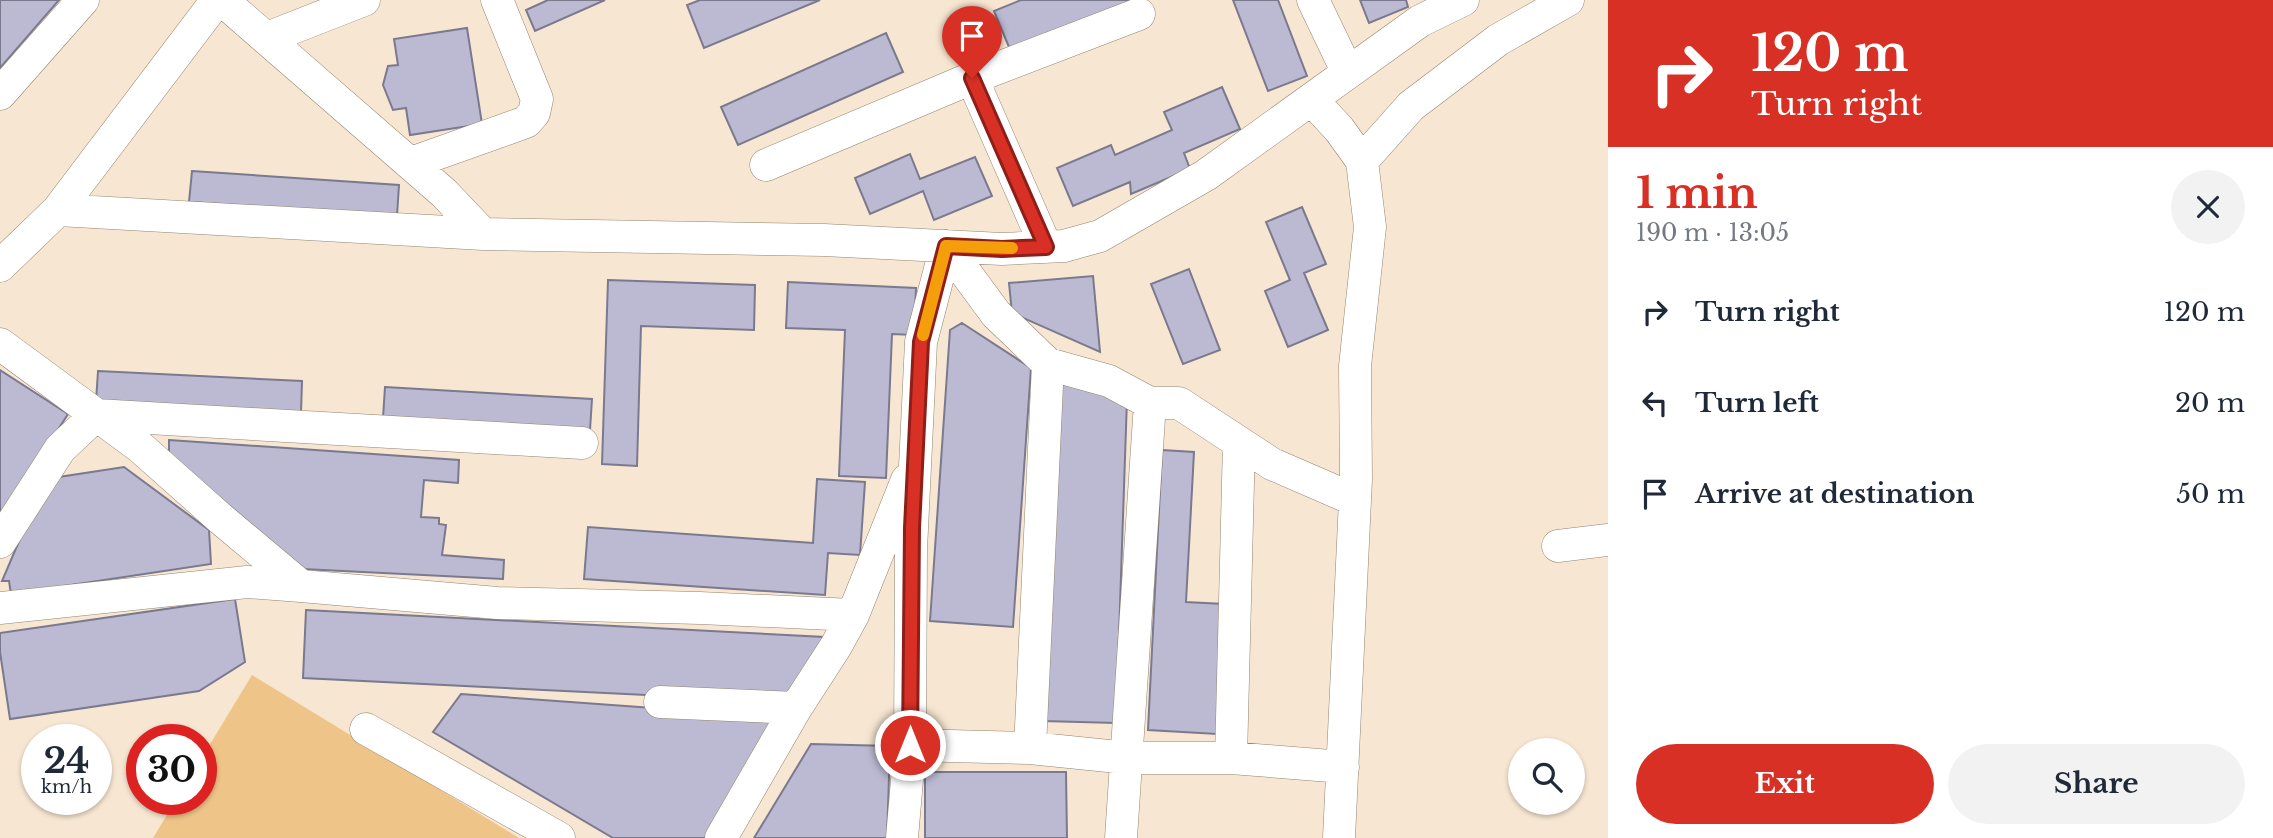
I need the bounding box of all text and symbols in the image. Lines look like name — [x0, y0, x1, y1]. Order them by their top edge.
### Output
pin — [942, 6, 1002, 78]
icon: arrive — [953, 17, 991, 55]
text: 120 m — [1751, 23, 1909, 84]
icon: right — [1636, 28, 1727, 119]
text: Turn right — [1751, 84, 1922, 124]
text: 1 min — [1636, 167, 1758, 219]
button: close — [2171, 170, 2245, 244]
text: 190 m · 13:05 — [1636, 219, 1789, 247]
icon: right — [1636, 293, 1674, 331]
text: Turn right — [1695, 296, 1840, 328]
text: 120 m — [2163, 296, 2245, 328]
icon: left — [1636, 384, 1674, 422]
text: Turn left — [1695, 387, 1819, 419]
text: 20 m — [2175, 387, 2245, 419]
icon: arrive — [1636, 475, 1674, 513]
text: Arrive at destination — [1695, 478, 1975, 510]
text: 50 m — [2176, 478, 2245, 510]
position arrow — [873, 708, 947, 782]
speed limit sign: 30 — [126, 724, 217, 815]
map controls — [1508, 738, 1585, 815]
button: search — [1508, 738, 1585, 815]
text: 24 — [43, 739, 90, 782]
button: Exit — [1636, 744, 1934, 824]
button: Share — [1948, 744, 2245, 824]
text: km/h — [41, 776, 92, 798]

